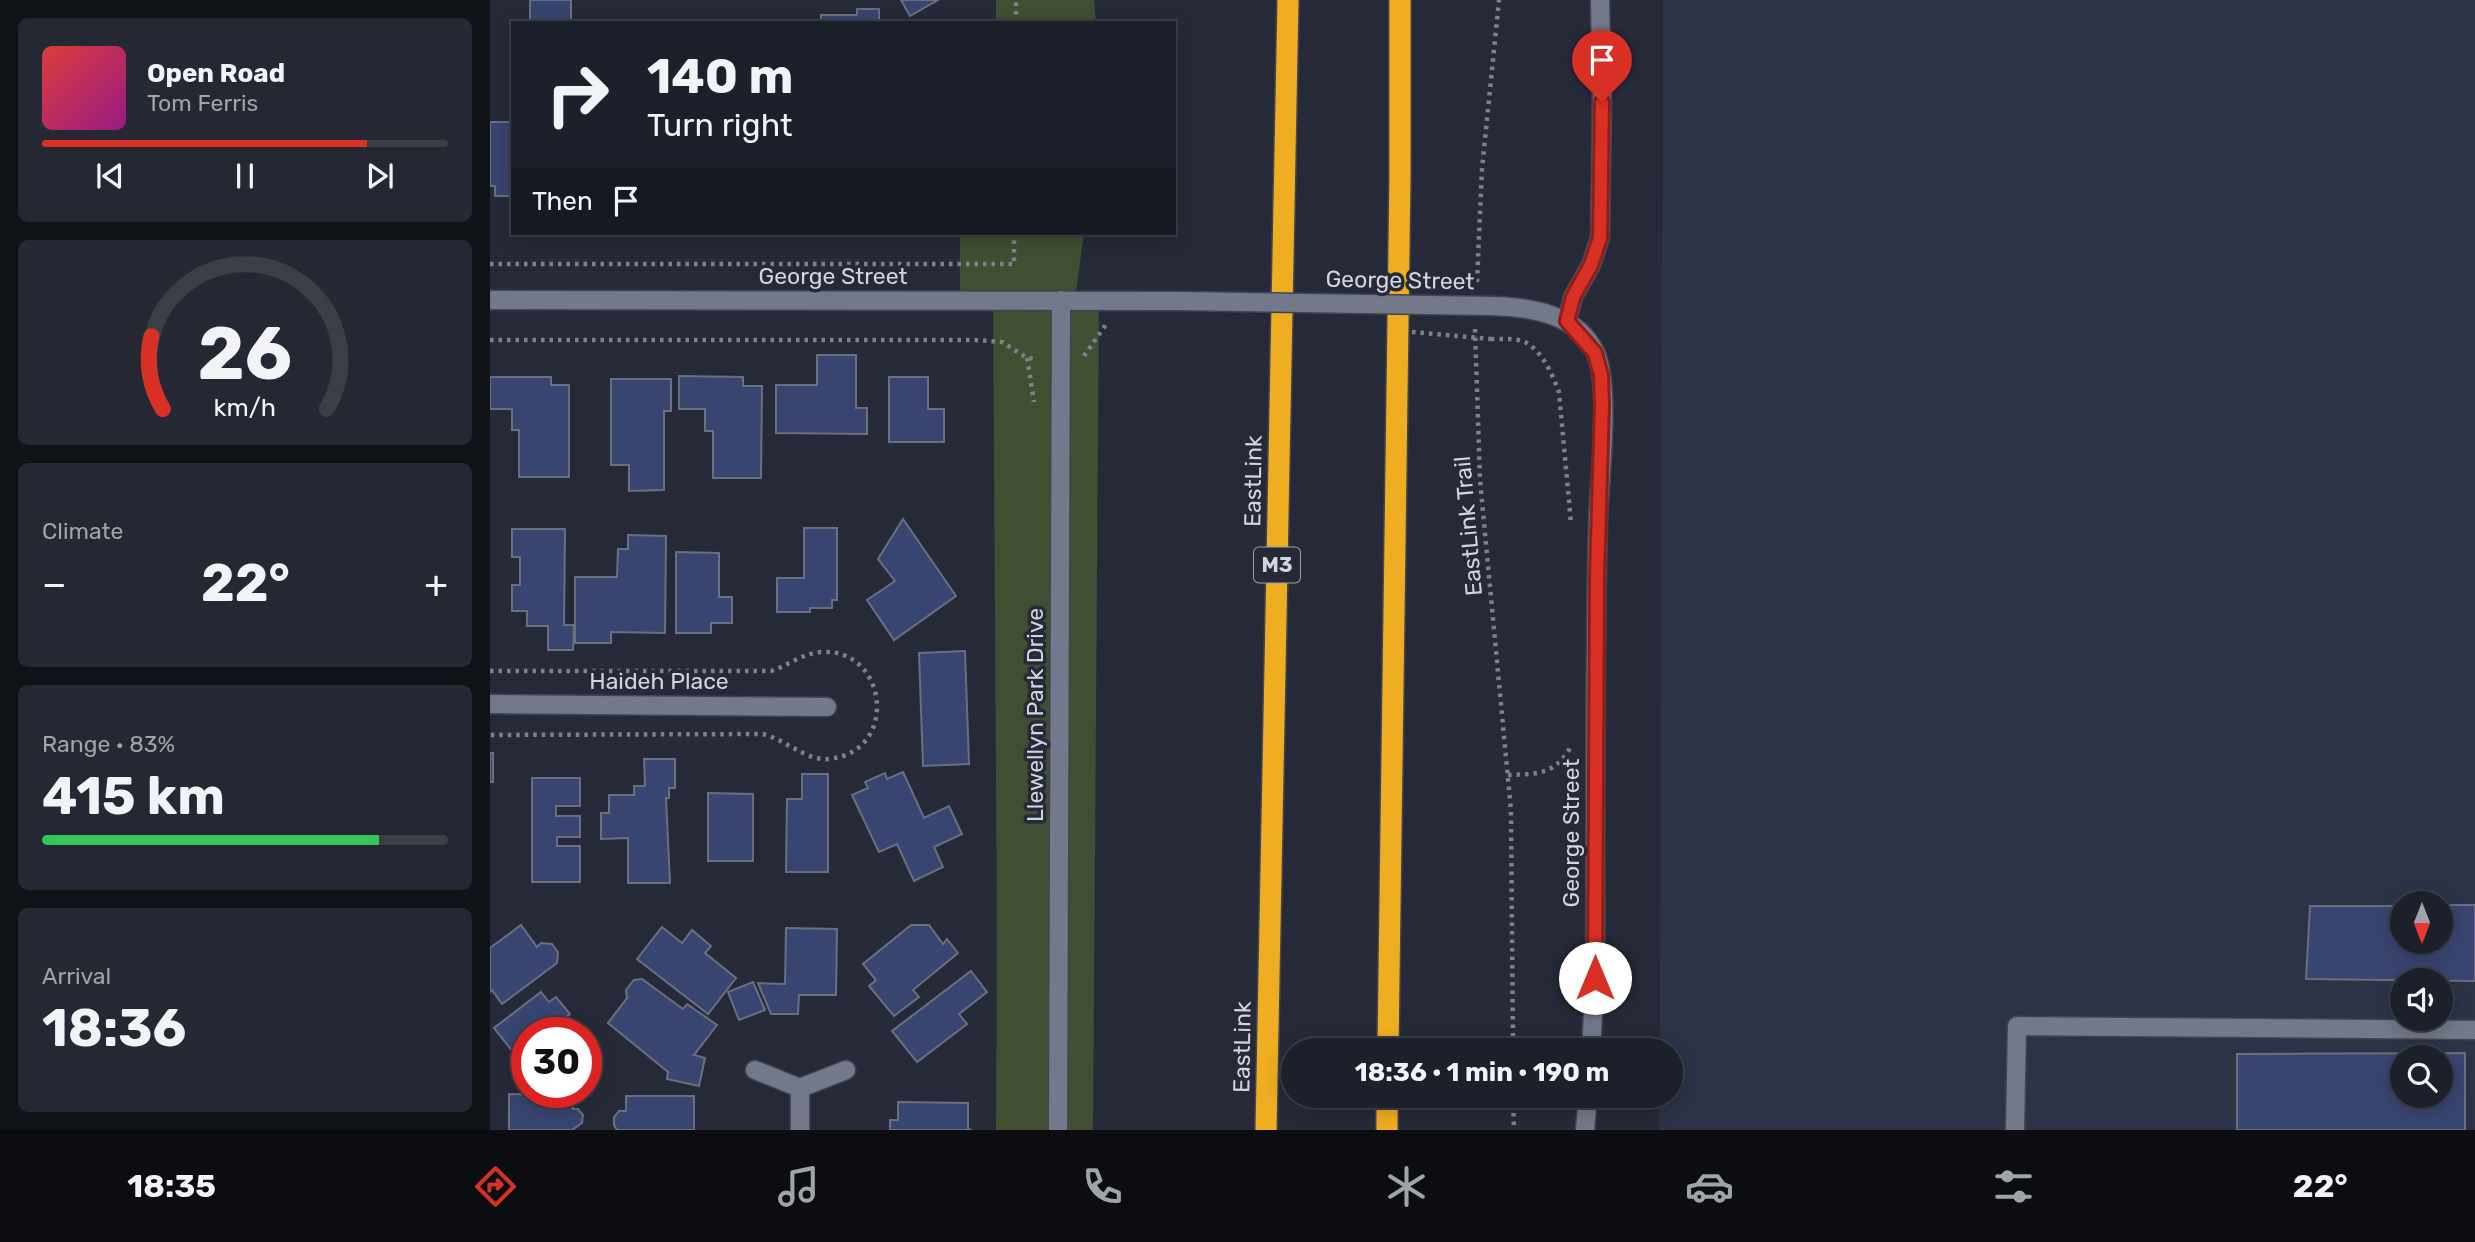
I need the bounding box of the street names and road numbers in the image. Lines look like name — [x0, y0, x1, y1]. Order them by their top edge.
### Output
street label: George Street — [759, 262, 907, 290]
street label: George Street — [1325, 265, 1475, 295]
street label: EastLink — [1238, 435, 1268, 527]
street label: EastLink Trail — [1448, 455, 1488, 597]
road number: M3 — [1254, 548, 1300, 582]
street label: Llewellyn Park Drive — [1021, 608, 1049, 822]
street label: Haideh Place — [589, 667, 729, 695]
street label: George Street — [1557, 759, 1585, 907]
street label: EastLink — [1227, 1001, 1257, 1093]

